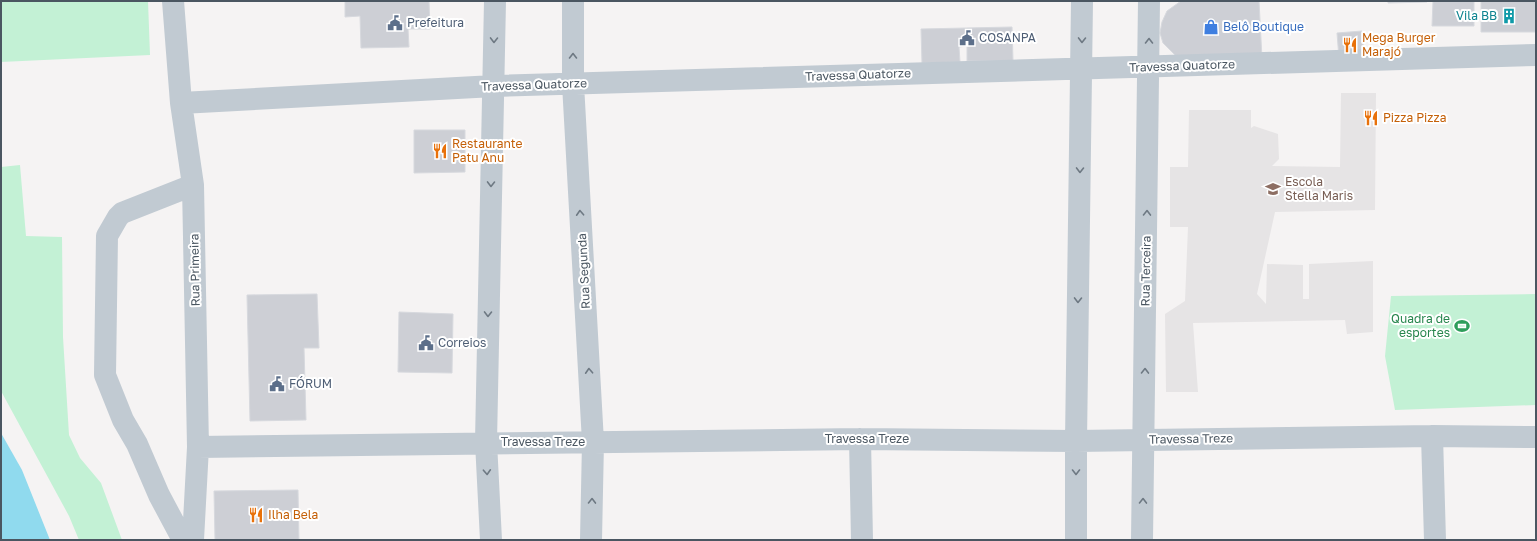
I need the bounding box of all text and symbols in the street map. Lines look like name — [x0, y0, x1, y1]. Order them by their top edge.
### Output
building icon: Vila BB — [1500, 7, 1518, 25]
place label: Vila BB — [1456, 8, 1497, 23]
public building icon: Prefeitura — [386, 14, 404, 32]
place label: Prefeitura — [407, 15, 464, 30]
shop icon: Belô Boutique — [1202, 18, 1220, 36]
place label: Belô Boutique — [1223, 19, 1304, 34]
public building icon: COSANPA — [958, 29, 976, 47]
place label: COSANPA — [979, 30, 1036, 45]
place label: Mega Burger Marajó — [1362, 30, 1436, 59]
restaurant icon: Mega Burger Marajó — [1341, 36, 1359, 54]
one-way arrow — [490, 37, 498, 43]
one-way arrow — [1077, 37, 1086, 43]
one-way arrow — [1145, 38, 1153, 44]
one-way arrow — [569, 53, 577, 59]
street label: Travessa Quatorze — [1129, 56, 1235, 75]
street label: Travessa Quatorze — [805, 65, 911, 84]
street label: Travessa Quatorze — [481, 75, 587, 94]
restaurant icon: Pizza Pizza — [1362, 109, 1380, 127]
place label: Pizza Pizza — [1383, 110, 1446, 125]
place label: Restaurante Patu Anu — [452, 136, 523, 165]
restaurant icon: Restaurante Patu Anu — [431, 142, 449, 160]
one-way arrow — [1075, 167, 1084, 173]
place label: Escola Stella Maris — [1285, 174, 1353, 203]
school or university icon: Escola Stella Maris — [1264, 180, 1282, 198]
one-way arrow — [487, 181, 496, 187]
one-way arrow — [576, 210, 585, 216]
one-way arrow — [1143, 210, 1151, 216]
street label: Rua Primeira — [186, 233, 203, 307]
street label: Rua Segunda — [574, 233, 593, 309]
street label: Rua Terceira — [1137, 235, 1154, 307]
one-way arrow — [1074, 297, 1082, 303]
one-way arrow — [484, 311, 493, 317]
place label: Quadra de esportes — [1391, 311, 1450, 340]
sports icon: Quadra de esportes — [1453, 317, 1471, 335]
public building icon: Correios — [417, 334, 435, 352]
place label: Correios — [438, 335, 486, 350]
one-way arrow — [585, 368, 593, 374]
one-way arrow — [1141, 368, 1149, 374]
public building icon: FÓRUM — [268, 375, 286, 393]
place label: FÓRUM — [289, 376, 332, 391]
street label: Travessa Treze — [1149, 430, 1233, 447]
street label: Travessa Treze — [825, 431, 909, 446]
street label: Travessa Treze — [501, 434, 585, 449]
one-way arrow — [483, 469, 491, 475]
one-way arrow — [1072, 469, 1080, 475]
one-way arrow — [587, 498, 596, 504]
one-way arrow — [1138, 498, 1147, 504]
restaurant icon: Ilha Bela — [247, 506, 265, 524]
place label: Ilha Bela — [268, 507, 318, 522]

